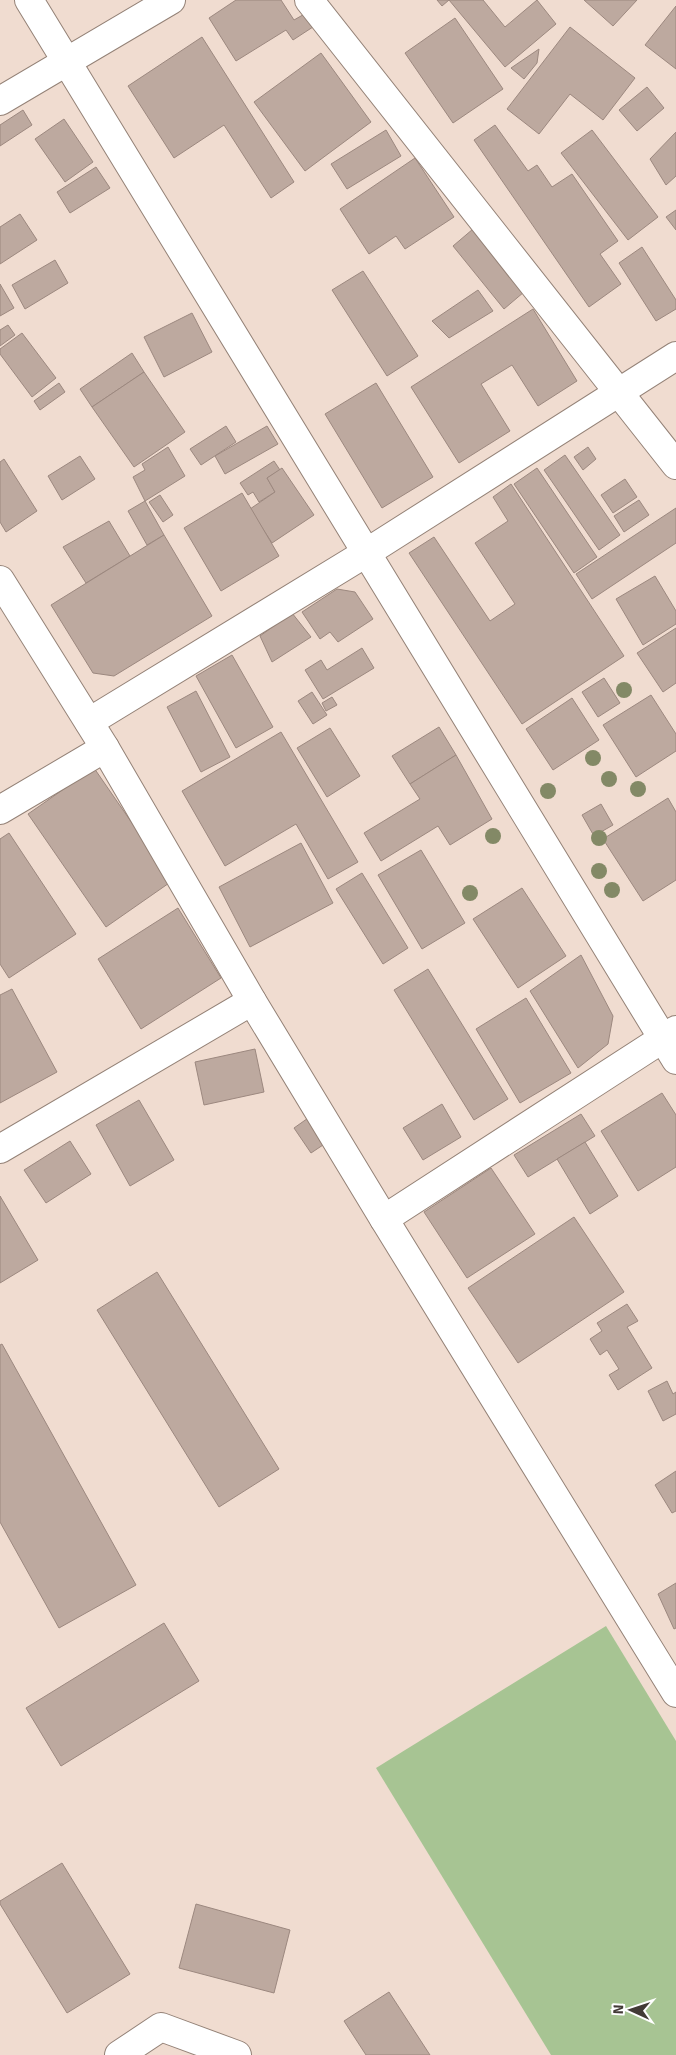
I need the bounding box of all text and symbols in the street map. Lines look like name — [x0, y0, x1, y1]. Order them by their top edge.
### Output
north arrow — [606, 1985, 656, 2035]
text: N — [610, 2004, 627, 2015]

